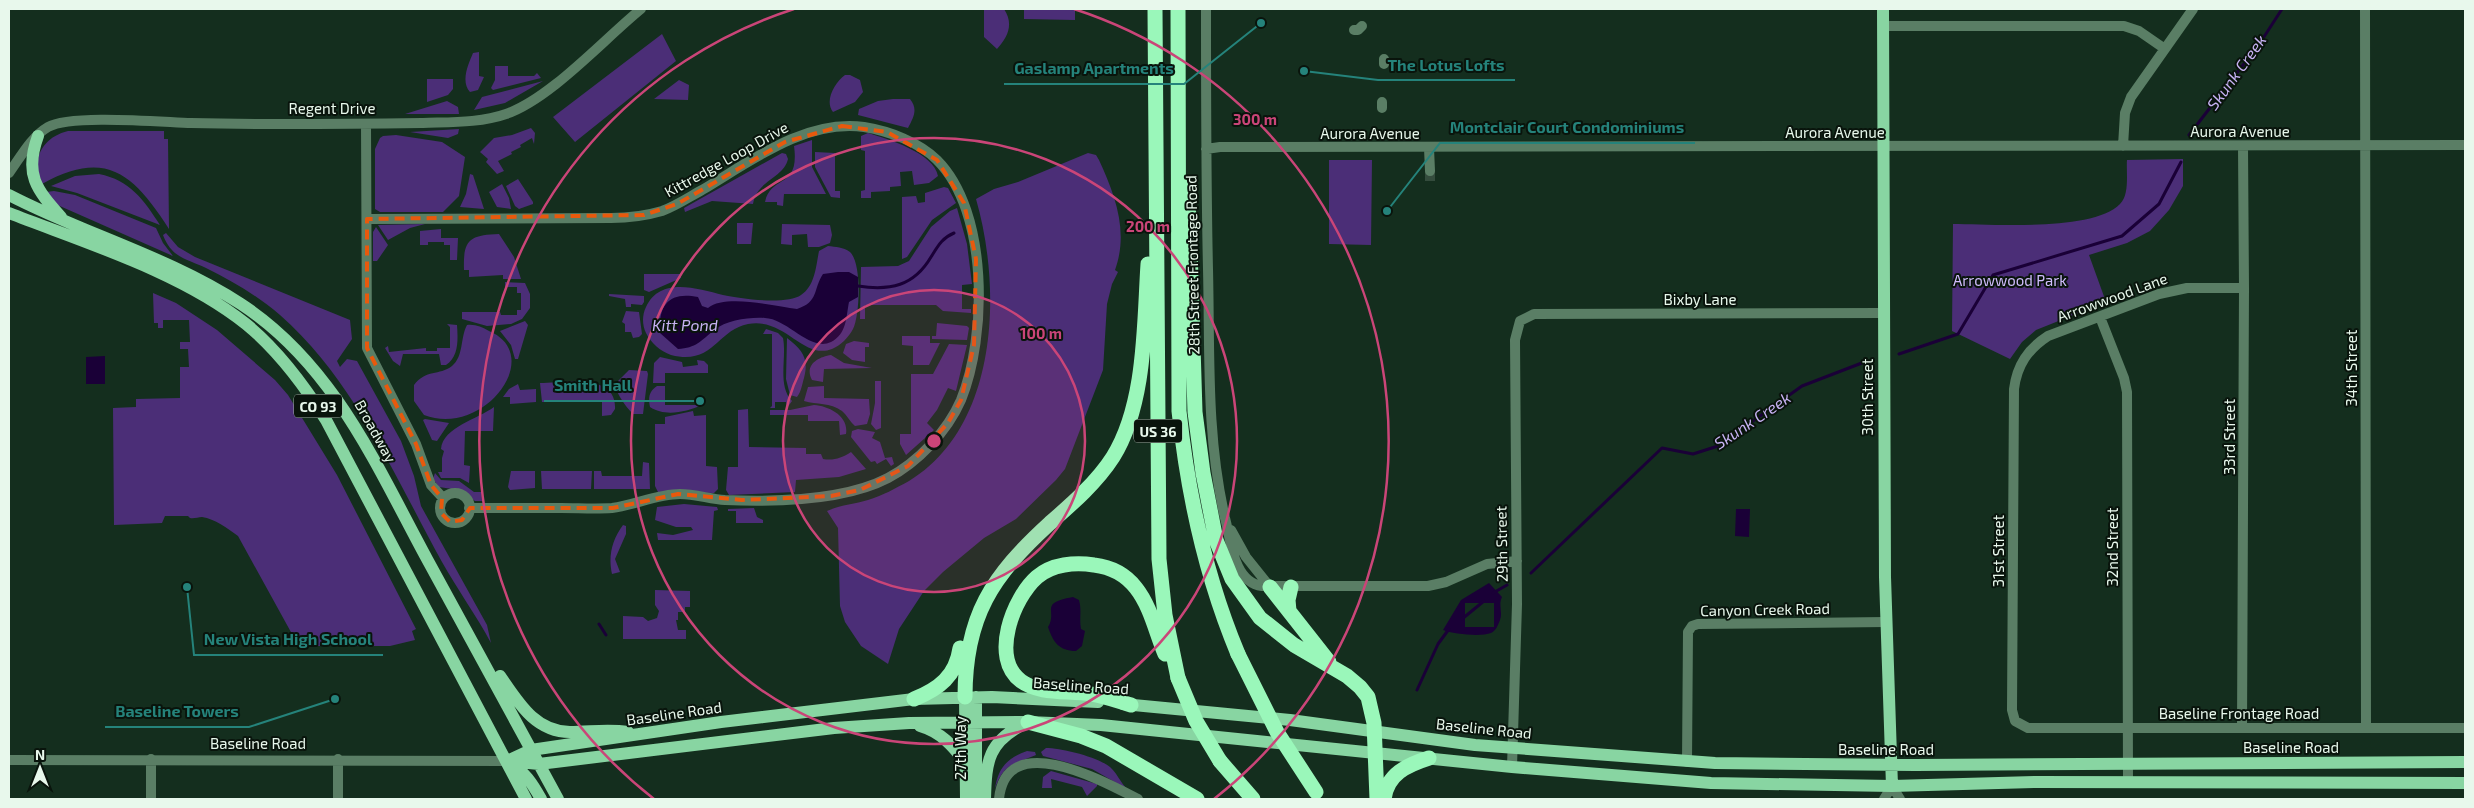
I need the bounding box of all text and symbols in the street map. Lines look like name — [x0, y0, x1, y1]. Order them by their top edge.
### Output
water label: Skunk Creek — [2202, 31, 2270, 113]
callout: The Lotus Lofts — [1378, 49, 1515, 80]
callout: Gaslamp Apartments — [1004, 53, 1184, 84]
text: The Lotus Lofts — [1387, 55, 1505, 74]
text: Gaslamp Apartments — [1014, 58, 1174, 77]
street label: Regent Drive — [288, 99, 376, 117]
text: 300 m — [1233, 110, 1277, 128]
callout: Montclair Court Condominiums — [1440, 112, 1695, 143]
text: Montclair Court Condominiums — [1450, 117, 1684, 136]
street label: Kittredge Loop Drive — [661, 118, 791, 200]
street label: Aurora Avenue — [2190, 122, 2290, 140]
street label: Aurora Avenue — [1785, 123, 1885, 141]
street label: Aurora Avenue — [1320, 124, 1420, 142]
street label: 28th Street Frontage Road — [1181, 175, 1203, 355]
text: 200 m — [1126, 217, 1170, 235]
street label: Arrowwood Lane — [2054, 269, 2170, 325]
park label: Arrowwood Park — [1953, 271, 2067, 289]
street label: Bixby Lane — [1663, 290, 1737, 308]
water label: Kitt Pond — [652, 315, 718, 334]
text: 100 m — [1020, 324, 1062, 342]
street label: 34th Street — [2342, 329, 2360, 407]
street label: 30th Street — [1858, 358, 1876, 435]
callout: Smith Hall — [544, 370, 642, 401]
text: Smith Hall — [554, 375, 633, 394]
water label: Skunk Creek — [1710, 387, 1794, 453]
road number: CO 93 — [294, 394, 342, 418]
street label: Broadway — [351, 396, 401, 466]
street label: 33rd Street — [2220, 399, 2238, 475]
road number: US 36 — [1134, 420, 1182, 442]
centre of rings — [925, 432, 943, 450]
street label: 29th Street — [1491, 505, 1511, 582]
street label: 32nd Street — [2103, 507, 2121, 587]
street label: 31st Street — [1989, 514, 2007, 587]
street label: Canyon Creek Road — [1700, 599, 1830, 619]
callout: New Vista High School — [194, 624, 383, 655]
text: New Vista High School — [204, 629, 373, 648]
street label: Baseline Road — [1032, 673, 1130, 697]
callout: Baseline Towers — [105, 696, 249, 727]
street label: Baseline Road — [625, 697, 723, 729]
text: Baseline Towers — [115, 701, 239, 720]
street label: Baseline Frontage Road — [2159, 704, 2319, 722]
street label: Baseline Road — [1435, 714, 1533, 742]
street label: 27th Way — [951, 716, 969, 780]
street label: Baseline Road — [210, 734, 306, 752]
street label: Baseline Road — [2243, 738, 2339, 756]
street label: Baseline Road — [1838, 740, 1934, 758]
north arrow — [15, 743, 65, 793]
text: N — [35, 746, 45, 763]

